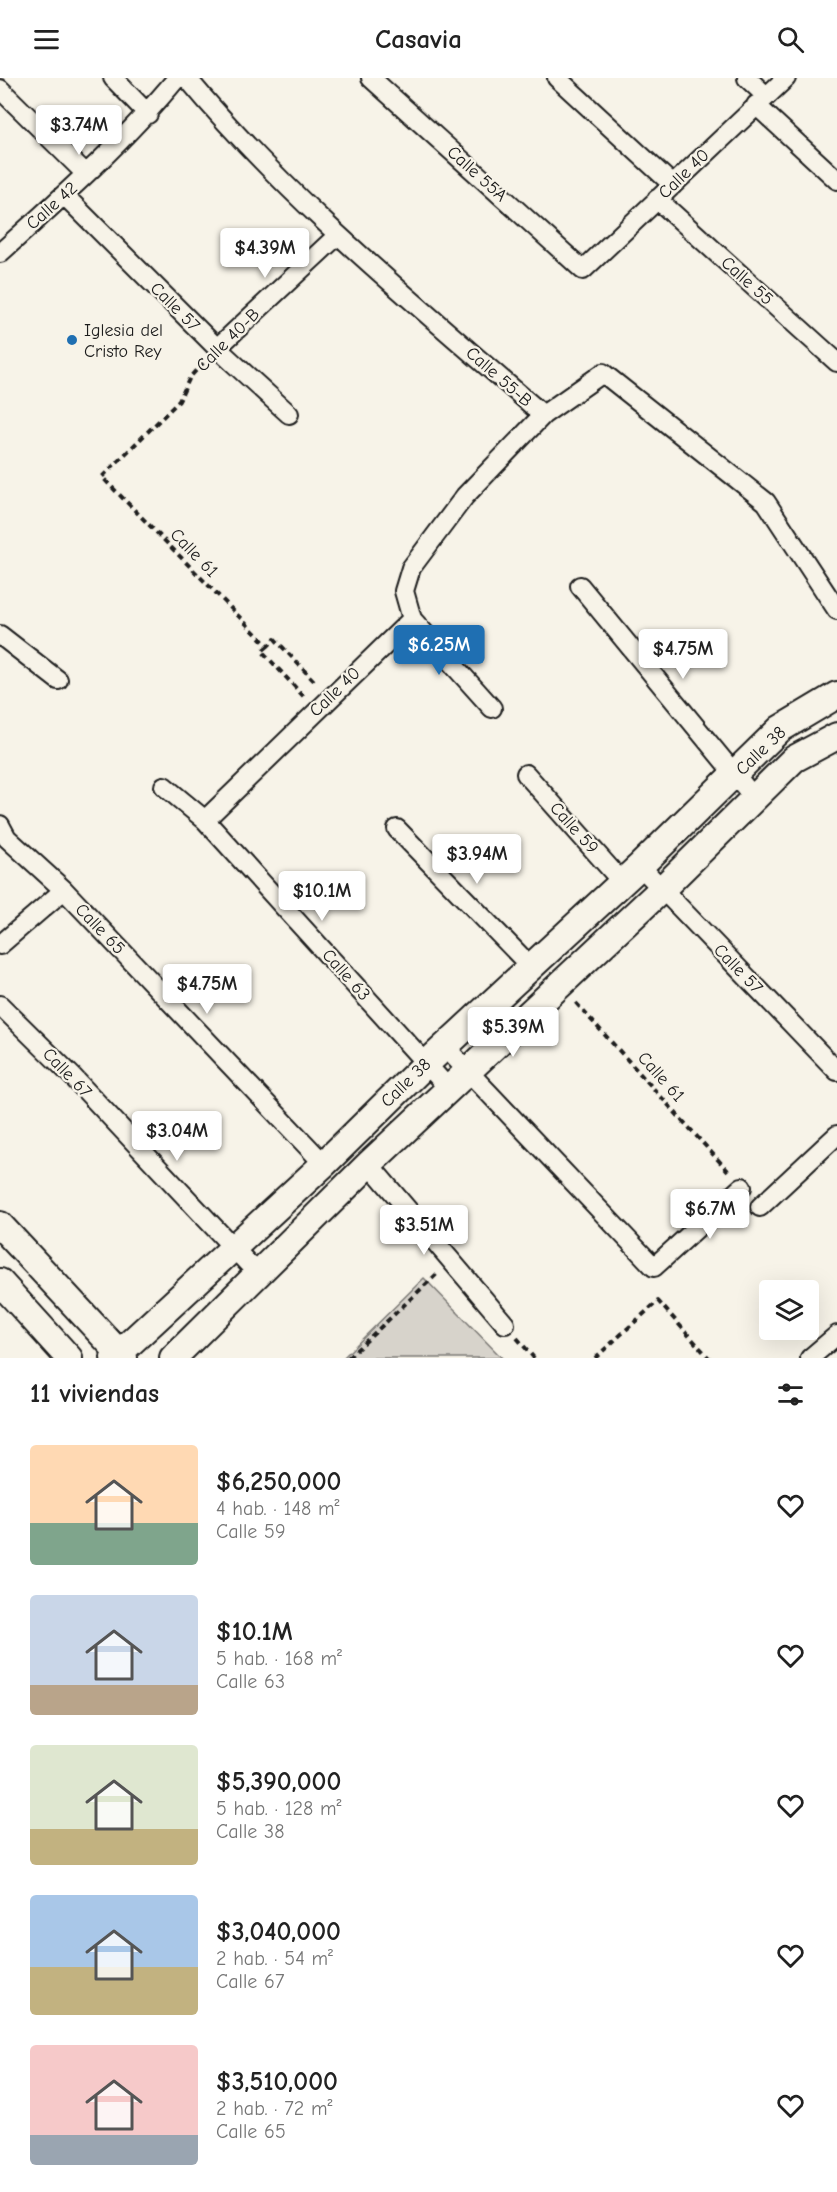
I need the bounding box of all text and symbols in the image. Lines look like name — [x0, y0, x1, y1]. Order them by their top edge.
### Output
icon: menu — [30, 23, 63, 56]
icon: search — [774, 23, 807, 56]
text: Casavia — [375, 24, 462, 55]
pin: $3.74M — [30, 105, 128, 156]
text: $3.74M — [50, 113, 108, 136]
street label: Calle 55A — [443, 142, 511, 206]
street label: Calle 40 — [654, 145, 714, 203]
street label: Calle 42 — [22, 178, 82, 234]
pin: $4.39M — [216, 228, 314, 279]
text: $4.39M — [234, 236, 296, 259]
street label: Calle 55 — [717, 252, 777, 310]
street label: Calle 57 — [146, 278, 205, 337]
street label: Calle 40-B — [192, 304, 264, 376]
place label: Iglesia del Cristo Rey — [84, 320, 163, 362]
marker: Iglesia del Cristo Rey — [65, 333, 79, 347]
street label: Calle 55-B — [461, 342, 537, 412]
street label: Calle 61 — [166, 524, 222, 582]
pin: $6.25M — [390, 625, 488, 676]
pin: $4.75M — [634, 629, 732, 680]
text: $6.25M — [408, 633, 470, 656]
text: $4.75M — [653, 637, 713, 660]
street label: Calle 40 — [305, 663, 365, 721]
street label: Calle 38 — [732, 722, 790, 780]
street label: Calle 59 — [545, 798, 603, 858]
pin: $3.94M — [428, 834, 526, 885]
text: $3.94M — [446, 842, 508, 865]
pin: $10.1M — [273, 871, 371, 922]
text: $10.1M — [293, 879, 351, 902]
street label: Calle 65 — [71, 899, 129, 959]
street label: Calle 57 — [709, 940, 767, 999]
street label: Calle 63 — [317, 945, 375, 1005]
pin: $4.75M — [158, 964, 256, 1015]
text: $4.75M — [177, 972, 237, 995]
pin: $5.39M — [464, 1007, 562, 1058]
text: $5.39M — [482, 1015, 544, 1038]
street label: Calle 67 — [38, 1044, 96, 1103]
street label: Calle 61 — [633, 1048, 689, 1106]
street label: Calle 38 — [377, 1054, 435, 1112]
pin: $3.04M — [128, 1111, 226, 1162]
text: $3.04M — [146, 1119, 208, 1142]
pin: $6.7M — [668, 1189, 752, 1240]
text: $6.7M — [684, 1197, 736, 1220]
pin: $3.51M — [375, 1205, 473, 1256]
text: $3.51M — [394, 1213, 454, 1236]
map controls — [759, 1280, 819, 1340]
button: layers — [759, 1280, 819, 1340]
icon: filters — [774, 1378, 807, 1411]
text: 11 viviendas — [30, 1379, 159, 1409]
text: $6,250,000 — [216, 1467, 341, 1497]
icon: home — [78, 1469, 150, 1541]
icon: heart — [774, 1489, 807, 1522]
text: 4 hab. · 148 m² — [216, 1497, 340, 1520]
text: Calle 59 — [216, 1520, 286, 1543]
text: $10.1M — [216, 1617, 293, 1647]
icon: home — [78, 1619, 150, 1691]
icon: heart — [774, 1639, 807, 1672]
text: 5 hab. · 168 m² — [216, 1647, 342, 1670]
text: Calle 63 — [216, 1670, 285, 1693]
text: $5,390,000 — [216, 1767, 341, 1797]
icon: home — [78, 1769, 150, 1841]
icon: heart — [774, 1789, 807, 1822]
text: 5 hab. · 128 m² — [216, 1797, 342, 1820]
text: Calle 38 — [216, 1820, 284, 1843]
text: $3,040,000 — [216, 1917, 341, 1947]
icon: home — [78, 1919, 150, 1991]
icon: heart — [774, 1939, 807, 1972]
text: 2 hab. · 54 m² — [216, 1947, 333, 1970]
text: Calle 67 — [216, 1970, 284, 1993]
text: $3,510,000 — [216, 2067, 338, 2097]
icon: home — [78, 2069, 150, 2141]
icon: heart — [774, 2089, 807, 2122]
text: 2 hab. · 72 m² — [216, 2097, 332, 2120]
text: Calle 65 — [216, 2120, 286, 2143]

